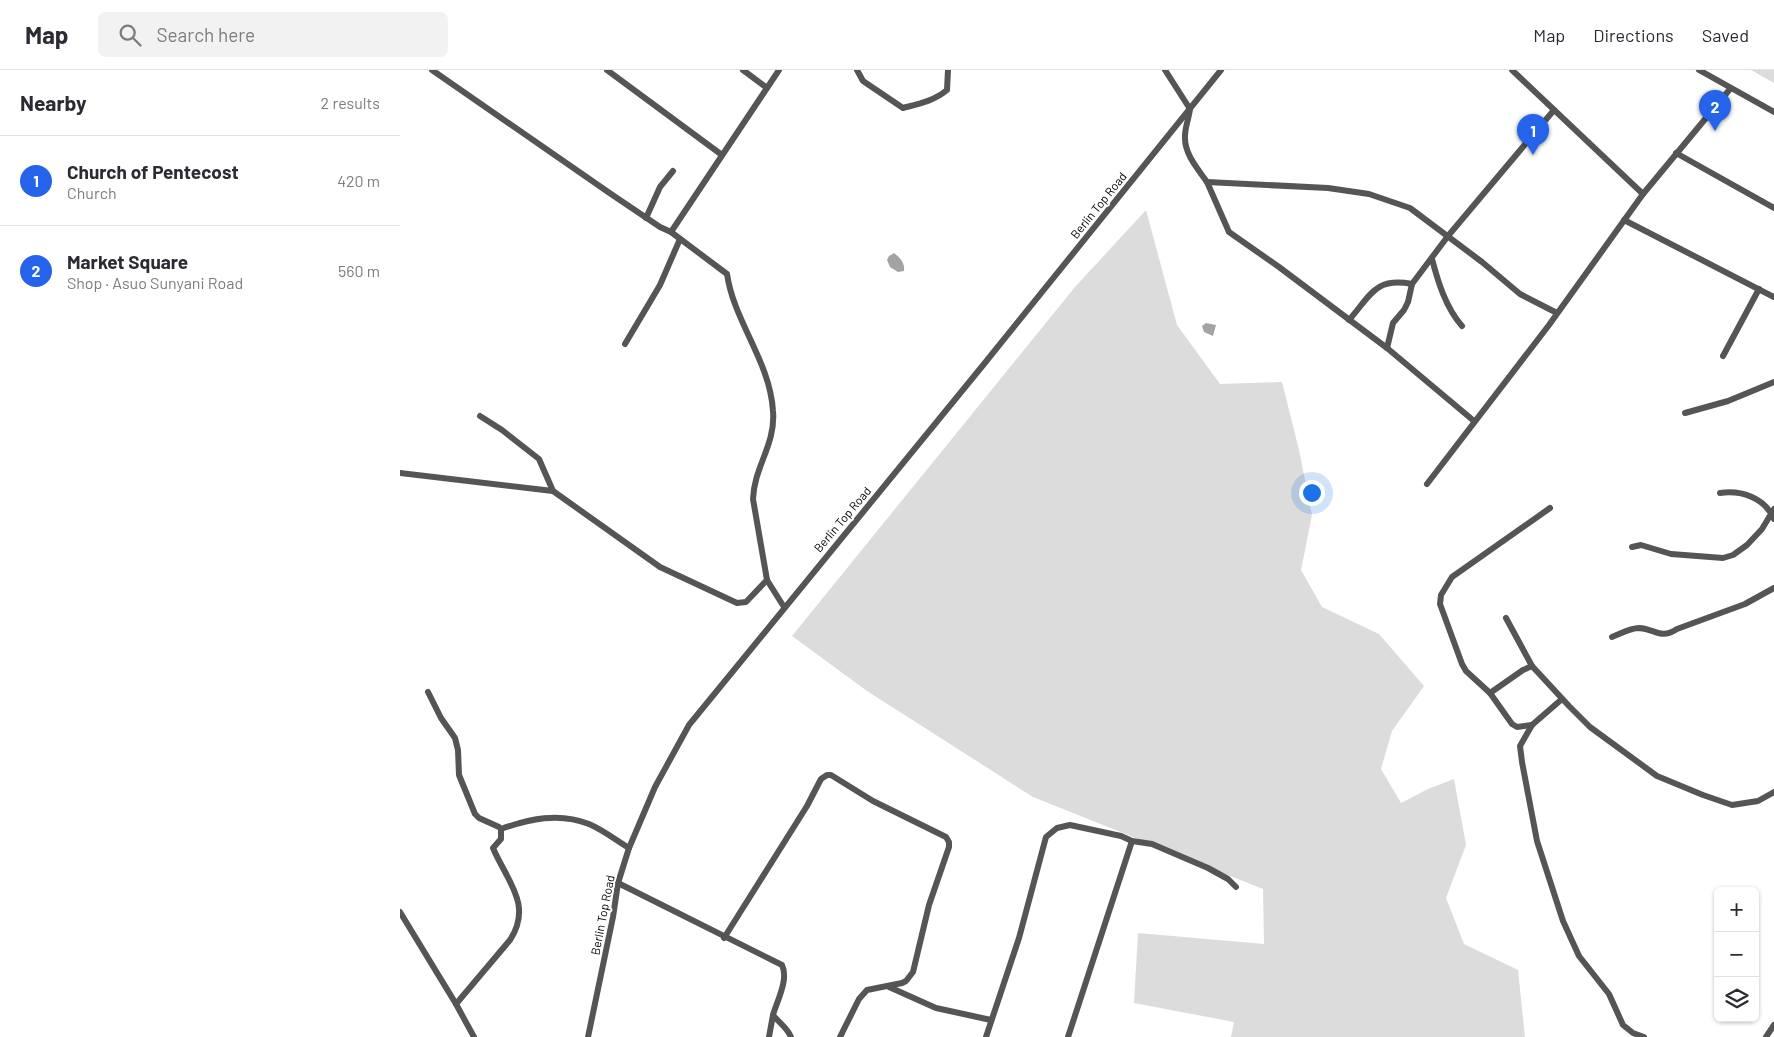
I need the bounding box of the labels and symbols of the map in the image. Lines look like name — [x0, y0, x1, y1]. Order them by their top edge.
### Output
pin: 2 — [1699, 90, 1731, 131]
pin: 1 — [1517, 114, 1549, 155]
street label: Berlin Top Road — [1067, 169, 1129, 241]
your location — [1299, 480, 1325, 506]
street label: Berlin Top Road — [811, 483, 873, 555]
street label: Berlin Top Road — [587, 874, 617, 956]

